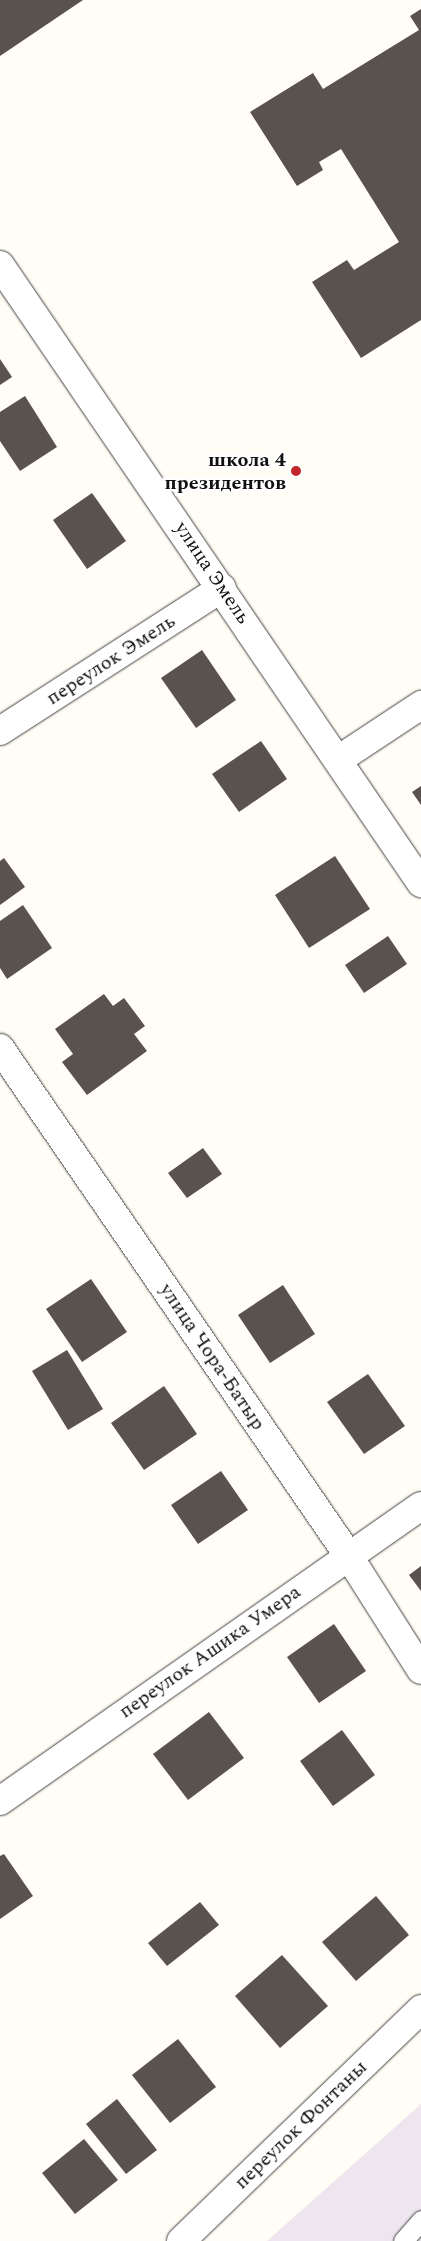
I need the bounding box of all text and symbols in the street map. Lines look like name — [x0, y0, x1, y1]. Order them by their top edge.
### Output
place label: школа 4 президентов — [164, 448, 286, 495]
marker: школа 4 президентов — [290, 465, 302, 477]
street label: улица Эмель — [169, 517, 255, 629]
street label: переулок Эмель — [42, 609, 180, 711]
street label: улица Чора-Батыр — [154, 1279, 270, 1435]
street label: переулок Ашика Умера — [115, 1580, 305, 1724]
street label: переулок Фонтаны — [230, 2055, 372, 2195]

